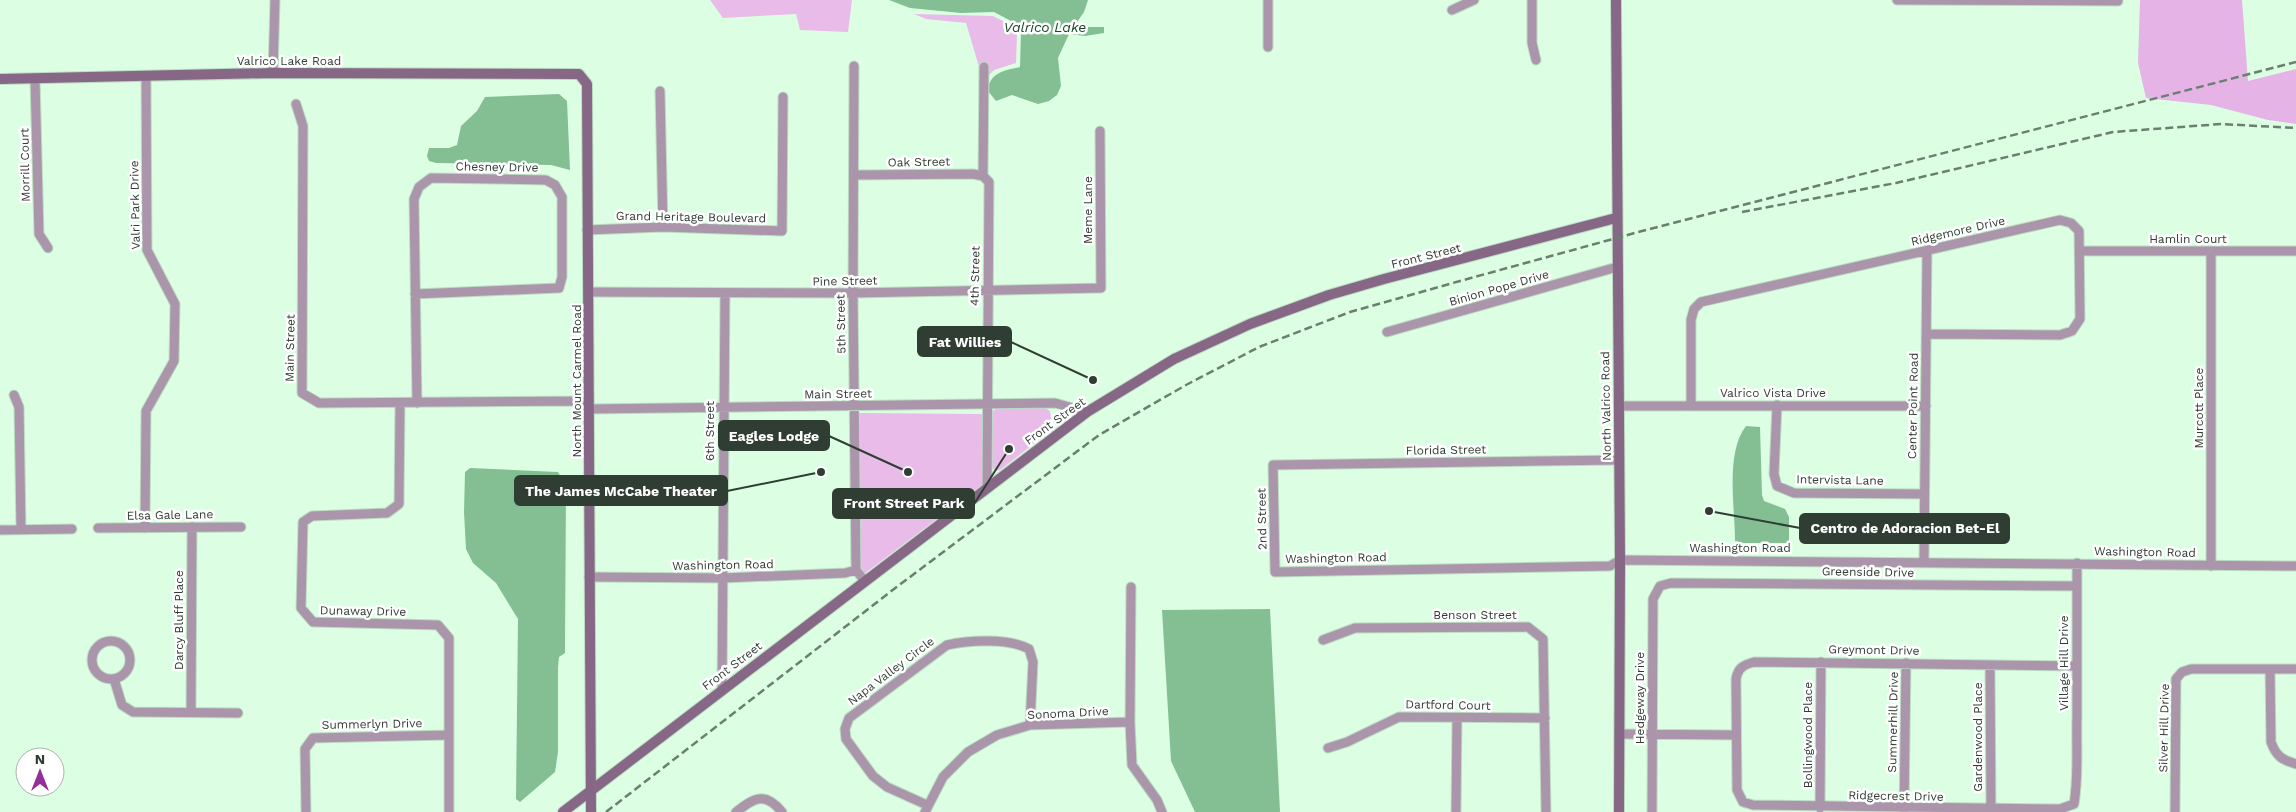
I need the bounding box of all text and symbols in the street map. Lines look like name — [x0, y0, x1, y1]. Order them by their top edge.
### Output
water label: Valrico Lake — [1004, 19, 1086, 35]
street label: Valrico Lake Road — [237, 54, 341, 68]
street label: Morrill Court — [17, 128, 33, 202]
street label: Oak Street — [888, 154, 950, 170]
street label: Chesney Drive — [455, 159, 539, 175]
street label: Valri Park Drive — [127, 160, 143, 250]
street label: Meme Lane — [1081, 176, 1095, 244]
street label: Grand Heritage Boulevard — [616, 209, 766, 225]
street label: Ridgemore Drive — [1910, 213, 2006, 249]
street label: Hamlin Court — [2149, 232, 2227, 246]
street label: Front Street — [1390, 241, 1462, 271]
street label: 4th Street — [967, 246, 983, 306]
street label: Binion Pope Drive — [1447, 267, 1551, 309]
street label: Pine Street — [812, 273, 878, 289]
street label: 5th Street — [833, 294, 849, 354]
street label: North Mount Carmel Road — [570, 304, 584, 458]
street label: Main Street — [282, 314, 298, 382]
callout: Fat Willies — [918, 327, 1011, 356]
text: Fat Willies — [929, 334, 1002, 350]
street label: North Valrico Road — [1598, 351, 1614, 461]
street label: Center Point Road — [1905, 353, 1921, 459]
street label: Murcott Place — [2192, 367, 2206, 448]
street label: Main Street — [804, 386, 872, 402]
street label: Valrico Vista Drive — [1720, 386, 1826, 400]
street label: Front Street — [1022, 394, 1088, 448]
street label: 6th Street — [703, 401, 717, 461]
callout: Eagles Lodge — [719, 421, 829, 450]
text: Eagles Lodge — [729, 428, 819, 444]
street label: Florida Street — [1406, 442, 1486, 458]
street label: Intervista Lane — [1796, 472, 1884, 488]
callout: The James McCabe Theater — [515, 476, 727, 505]
text: The James McCabe Theater — [525, 483, 717, 499]
street label: 2nd Street — [1254, 488, 1270, 550]
callout: Front Street Park — [833, 489, 974, 518]
text: Front Street Park — [844, 495, 965, 511]
street label: Elsa Gale Lane — [127, 507, 214, 523]
callout: Centro de Adoracion Bet-El — [1800, 514, 2009, 543]
text: Centro de Adoracion Bet-El — [1810, 520, 2000, 536]
street label: Washington Road — [1689, 541, 1791, 555]
street label: Washington Road — [2094, 544, 2196, 560]
street label: Washington Road — [1285, 550, 1387, 566]
street label: Washington Road — [672, 557, 774, 573]
street label: Greenside Drive — [1822, 564, 1914, 580]
street label: Darcy Bluff Place — [172, 570, 186, 670]
street label: Dunaway Drive — [320, 603, 406, 619]
street label: Benson Street — [1433, 608, 1517, 622]
street label: Village Hill Drive — [2057, 615, 2071, 711]
street label: Napa Valley Circle — [845, 634, 937, 708]
street label: Front Street — [699, 639, 765, 693]
street label: Greymont Drive — [1828, 642, 1920, 658]
street label: Hedgeway Drive — [1633, 652, 1647, 744]
street label: Summerhill Drive — [1885, 671, 1901, 773]
street label: Bollingwood Place — [1801, 682, 1815, 788]
street label: Gardenwood Place — [1971, 682, 1985, 792]
street label: Silver Hill Drive — [2156, 683, 2172, 773]
street label: Dartford Court — [1405, 697, 1491, 713]
street label: Sonoma Drive — [1027, 704, 1109, 722]
street label: Summerlyn Drive — [322, 716, 423, 732]
north arrow — [15, 747, 65, 797]
text: N — [35, 751, 45, 767]
street label: Ridgecrest Drive — [1848, 788, 1944, 804]

